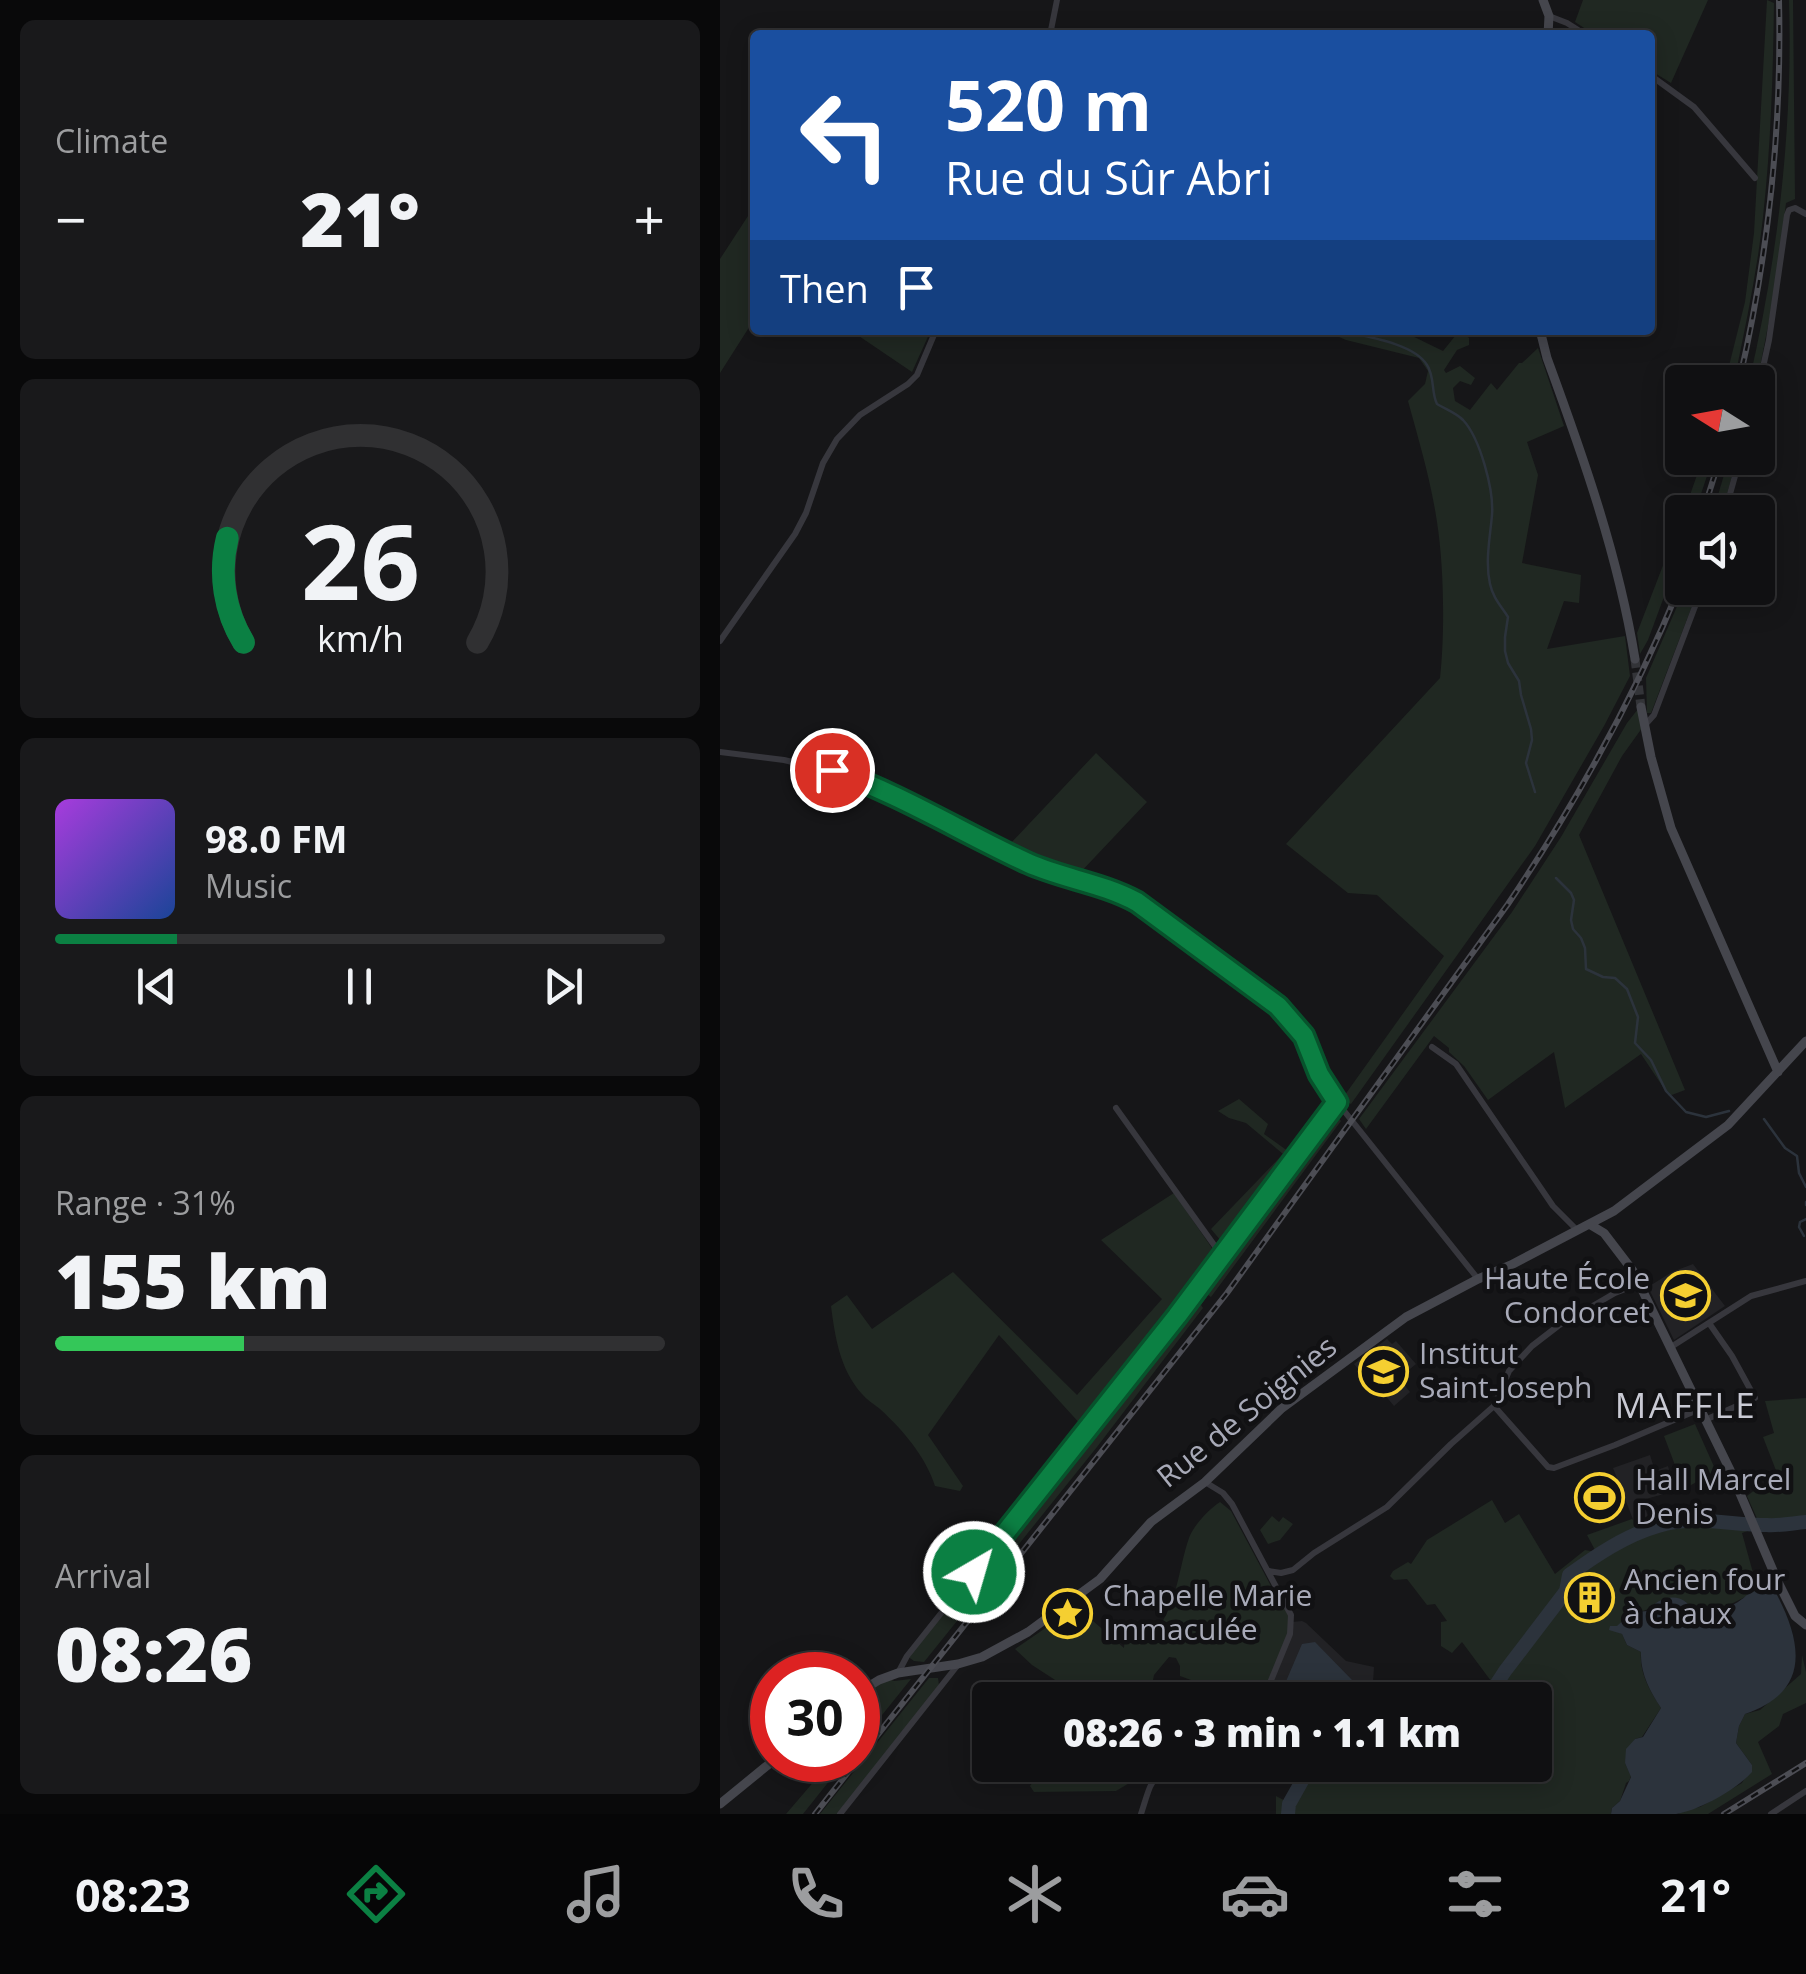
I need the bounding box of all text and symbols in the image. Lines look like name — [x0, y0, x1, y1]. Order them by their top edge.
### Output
text: 520 m — [945, 56, 1152, 152]
icon: left — [780, 70, 910, 200]
text: Climate — [55, 119, 168, 162]
text: Rue du Sûr Abri — [945, 147, 1272, 208]
text: 21° — [300, 167, 420, 269]
text: − — [55, 181, 86, 256]
text: + — [634, 181, 665, 256]
icon: arrive — [889, 260, 944, 315]
text: Then — [780, 262, 869, 314]
north arrow — [1665, 365, 1775, 475]
map controls — [1665, 365, 1775, 605]
text: 26 — [301, 489, 419, 630]
button: sound — [1665, 495, 1775, 605]
text: km/h — [317, 614, 403, 662]
pin — [790, 728, 875, 813]
icon: arrive — [805, 743, 860, 798]
text: 98.0 FM — [205, 812, 348, 864]
text: Music — [205, 864, 292, 907]
icon: previous — [129, 959, 184, 1014]
icon: pause — [332, 959, 387, 1014]
icon: next — [536, 959, 591, 1014]
text: Range · 31% — [55, 1181, 236, 1224]
text: 155 km — [55, 1229, 331, 1331]
place label: Haute École Condorcet — [1484, 1257, 1650, 1332]
school or university icon: Haute École Condorcet — [1659, 1270, 1711, 1322]
street label: Rue de Soignies — [1148, 1326, 1344, 1496]
place label: Institut Saint-Joseph — [1419, 1332, 1592, 1407]
school or university icon: Institut Saint-Joseph — [1358, 1345, 1410, 1397]
district label: MAFFLE — [1615, 1381, 1757, 1428]
place label: Hall Marcel Denis — [1635, 1458, 1791, 1533]
sports icon: Hall Marcel Denis — [1574, 1471, 1626, 1523]
position arrow — [922, 1520, 1026, 1624]
text: Arrival — [55, 1554, 151, 1597]
place label: Ancien four à chaux — [1624, 1558, 1785, 1633]
building icon: Ancien four à chaux — [1563, 1571, 1615, 1623]
place label: Chapelle Marie Immaculée — [1103, 1574, 1312, 1649]
place icon: Chapelle Marie Immaculée — [1042, 1587, 1094, 1639]
text: 08:26 — [55, 1602, 252, 1704]
speed limit sign: 30 — [750, 1652, 880, 1782]
text: 08:26 · 3 min · 1.1 km — [1063, 1706, 1461, 1758]
icon: directions — [341, 1859, 411, 1929]
icon: music — [561, 1859, 631, 1929]
icon: phone — [781, 1859, 851, 1929]
icon: climate — [1000, 1859, 1070, 1929]
icon: car — [1220, 1859, 1290, 1929]
icon: filters — [1440, 1859, 1510, 1929]
text: 08:23 — [75, 1864, 191, 1925]
text: 21° — [1660, 1864, 1731, 1925]

